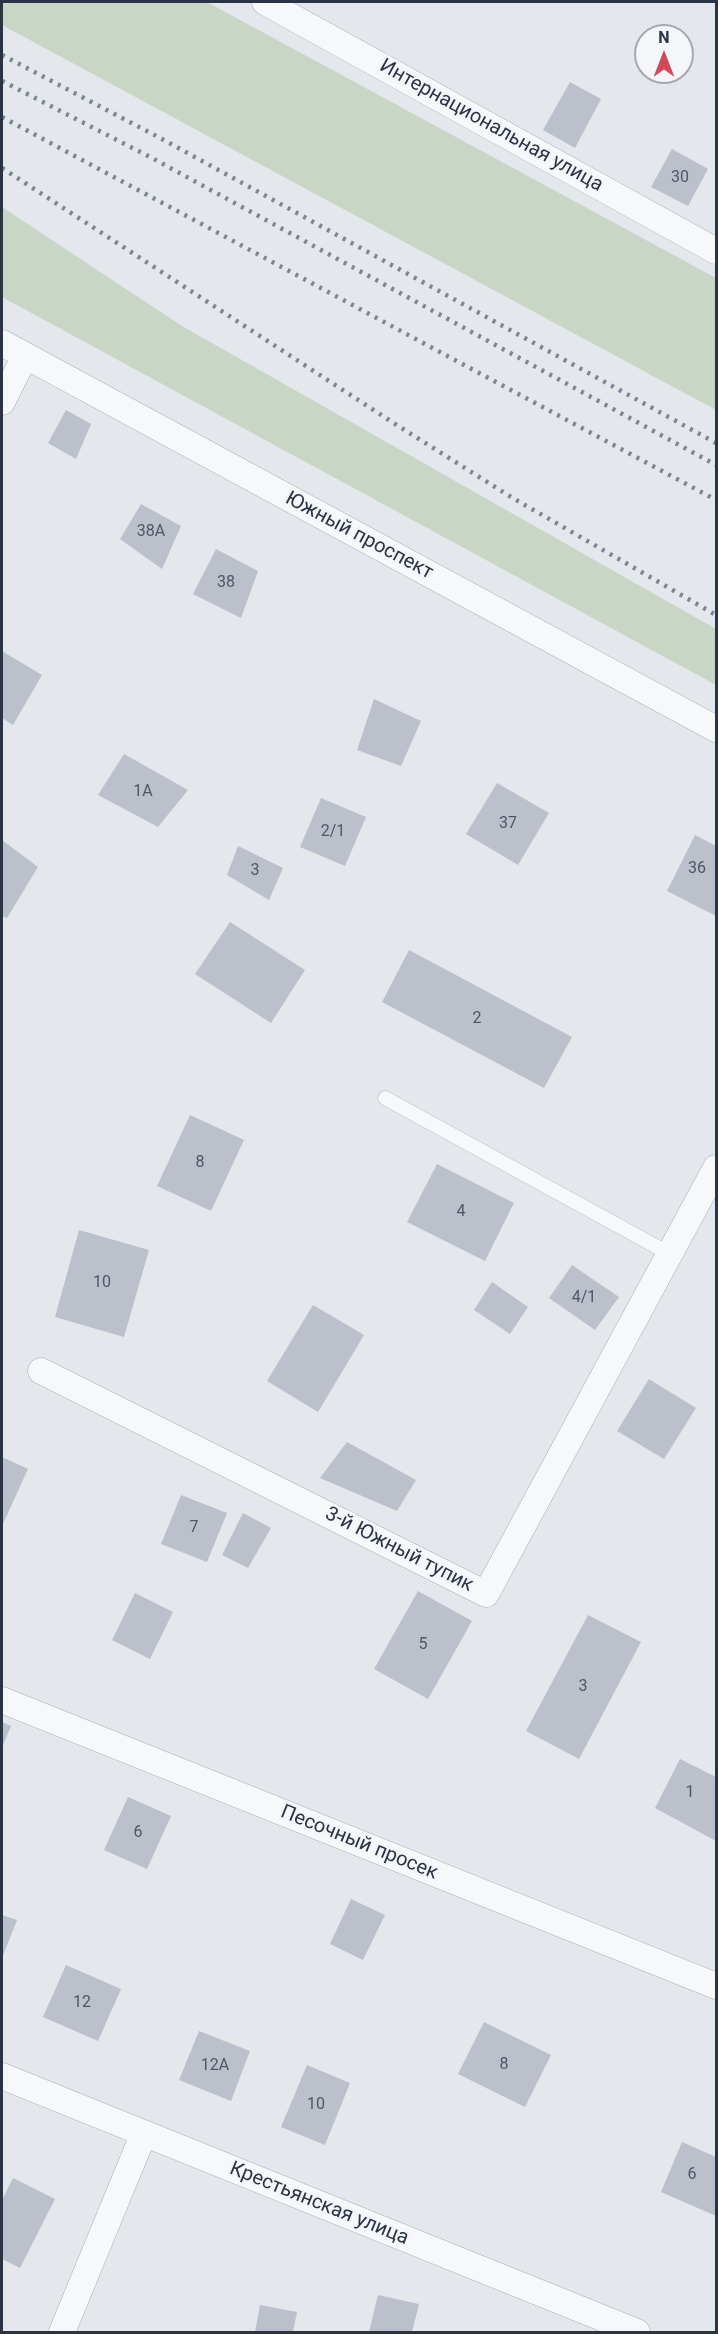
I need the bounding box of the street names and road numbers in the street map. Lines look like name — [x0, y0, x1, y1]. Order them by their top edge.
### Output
street label: Интернациональная улица — [375, 54, 607, 198]
street label: Южный проспект — [281, 487, 437, 585]
street label: 3-й Южный тупик — [321, 1502, 477, 1598]
street label: Песочный просек — [277, 1801, 441, 1885]
street label: Крестьянская улица — [226, 2157, 412, 2251]

